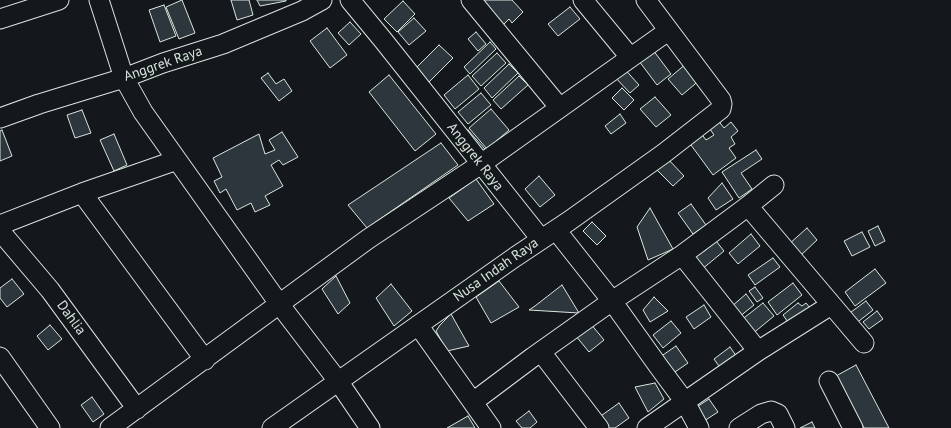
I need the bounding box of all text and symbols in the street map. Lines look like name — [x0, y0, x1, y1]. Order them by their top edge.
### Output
street label: Anggrek Raya — [122, 43, 204, 85]
street label: Anggrek Raya — [443, 120, 507, 194]
street label: Nusa Indah Raya — [450, 235, 542, 305]
street label: Dahlia — [53, 297, 89, 339]

